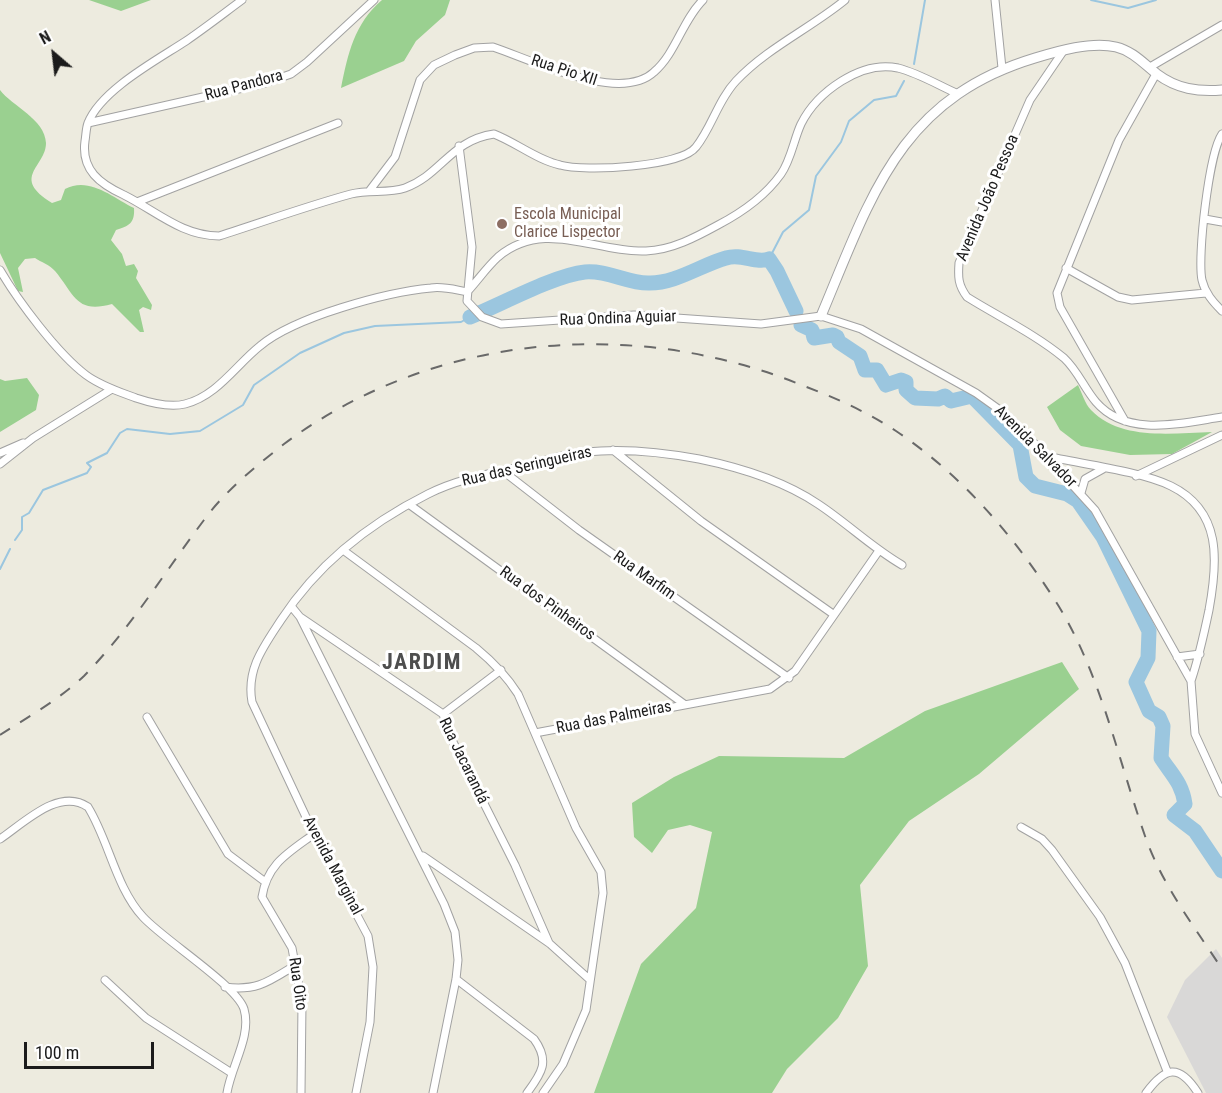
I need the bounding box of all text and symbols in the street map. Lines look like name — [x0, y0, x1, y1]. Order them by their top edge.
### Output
north arrow — [24, 24, 84, 84]
text: N — [37, 27, 54, 48]
street label: Rua Pio XII — [528, 51, 600, 91]
street label: Rua Pandora — [203, 66, 285, 106]
street label: Avenida João Pessoa — [953, 132, 1023, 264]
place label: Escola Municipal Clarice Lispector — [514, 205, 621, 243]
marker: Escola Municipal Clarice Lispector — [495, 217, 509, 231]
street label: Rua Ondina Aguiar — [559, 307, 677, 331]
street label: Avenida Salvador — [990, 402, 1080, 492]
street label: Rua das Seringueiras — [460, 443, 594, 491]
street label: Rua Marfim — [609, 547, 679, 605]
street label: Rua dos Pinheiros — [495, 563, 599, 645]
district label: JARDIM — [382, 650, 462, 676]
street label: Rua das Palmeiras — [555, 697, 673, 739]
street label: Rua Jacarandá — [434, 715, 492, 807]
street label: Avenida Marginal — [298, 813, 366, 919]
street label: Rua Oito — [284, 956, 310, 1012]
scale bar — [27, 1030, 158, 1068]
text: 100 m — [35, 1042, 79, 1063]

